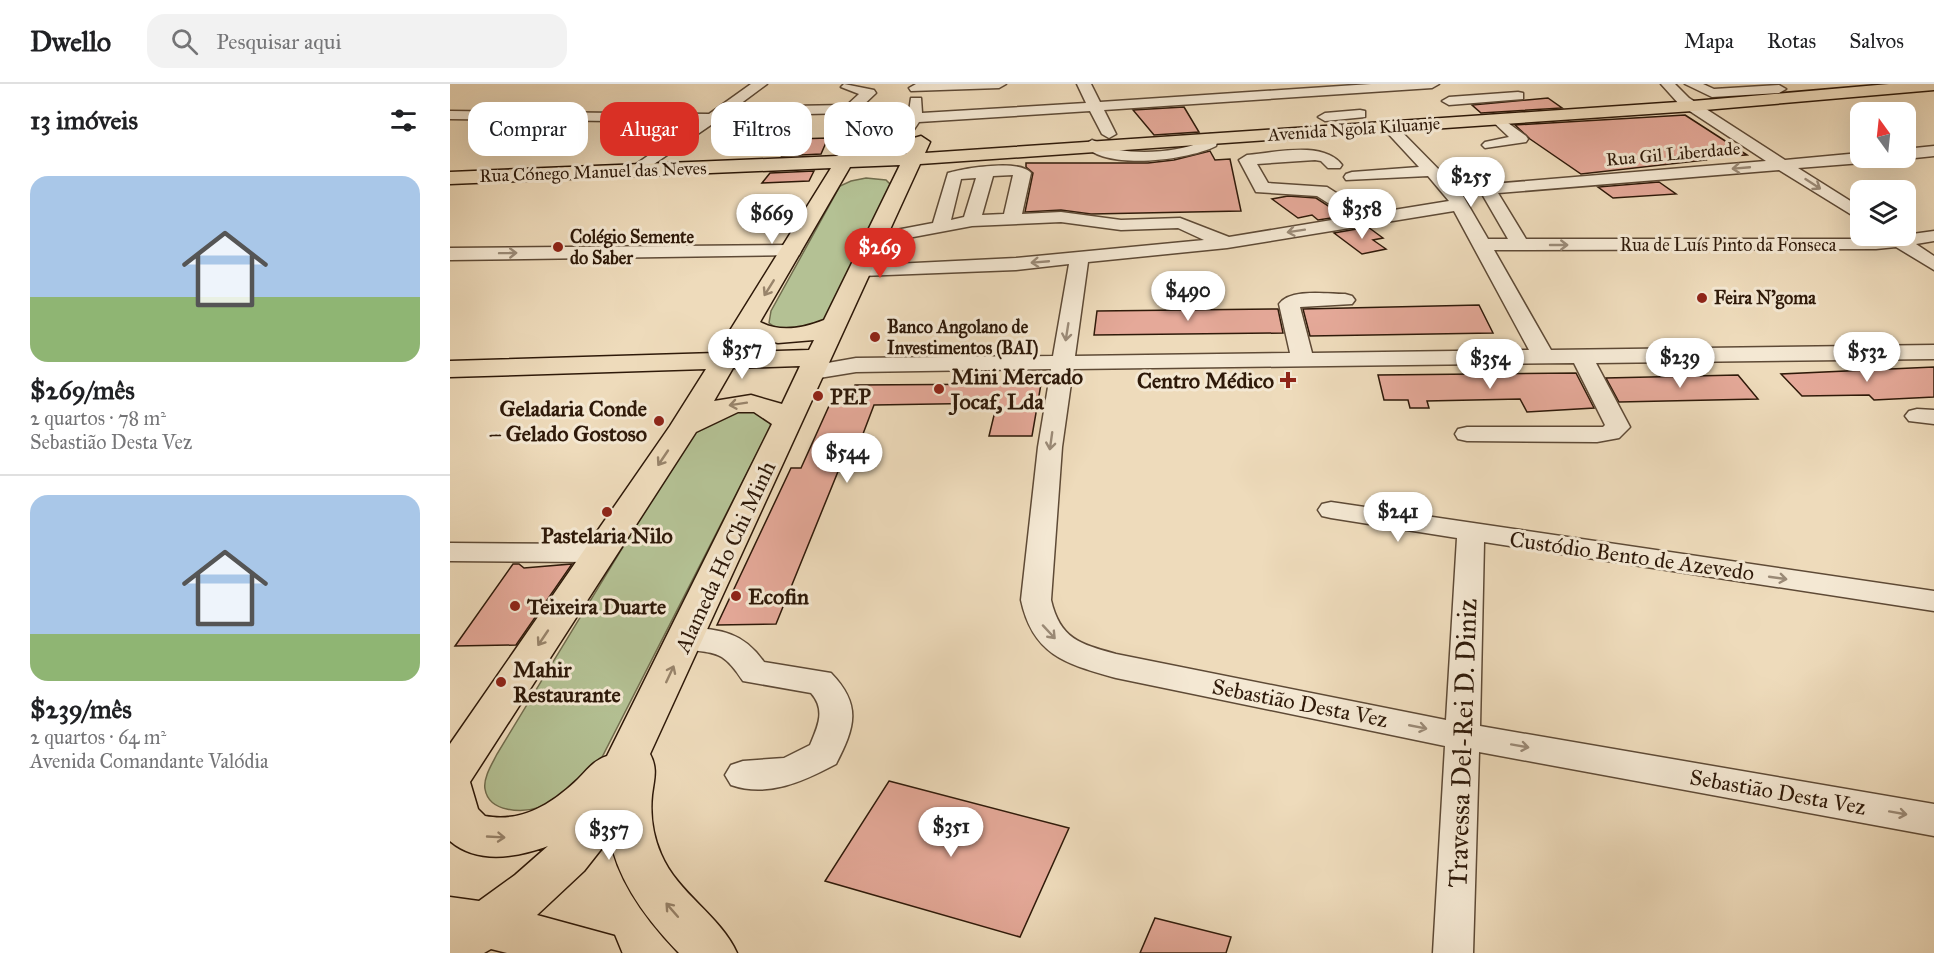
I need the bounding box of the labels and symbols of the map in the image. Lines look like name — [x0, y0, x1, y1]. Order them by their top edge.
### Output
north arrow — [1850, 102, 1916, 168]
street label: Avenida Ngola Kiluanje — [1266, 112, 1441, 147]
street label: Rua Gil Liberdade — [1605, 137, 1741, 171]
street label: Rua Cónego Manuel das Neves — [479, 157, 707, 188]
pin: $255 — [1435, 157, 1507, 208]
one-way arrow — [1732, 163, 1752, 174]
one-way arrow — [1804, 178, 1821, 190]
pin: $358 — [1326, 189, 1398, 240]
pin: $669 — [736, 194, 808, 245]
place label: Colégio Semente do Saber — [570, 226, 694, 269]
one-way arrow — [1286, 226, 1306, 237]
pin: $269 — [844, 228, 916, 279]
street label: Rua de Luís Pinto da Fonseca — [1620, 234, 1837, 256]
one-way arrow — [1549, 239, 1569, 251]
marker: Colégio Semente do Saber — [551, 240, 565, 254]
one-way arrow — [498, 248, 518, 259]
one-way arrow — [1030, 257, 1050, 268]
pin: $490 — [1152, 271, 1224, 322]
one-way arrow — [763, 279, 776, 296]
place label: Feira N'goma — [1714, 287, 1816, 310]
marker: Feira N'goma — [1695, 291, 1709, 305]
place label: Banco Angolano de Investimentos (BAI) — [887, 316, 1038, 360]
one-way arrow — [1061, 321, 1072, 341]
pin: $357 — [706, 329, 778, 380]
marker: Banco Angolano de Investimentos (BAI) — [868, 330, 882, 344]
pin: $532 — [1831, 332, 1903, 383]
pin: $239 — [1644, 338, 1716, 389]
pin: $354 — [1454, 339, 1526, 390]
place label: Mini Mercado Jocaf, Lda — [948, 363, 1083, 416]
place label: Centro Médico — [1137, 367, 1274, 394]
marker: Centro Médico — [1279, 371, 1297, 389]
marker: Mini Mercado Jocaf, Lda — [932, 382, 946, 396]
place label: PEP — [830, 383, 871, 410]
marker: PEP — [811, 389, 825, 403]
place label: Geladaria Conde – Gelado Gostoso — [489, 395, 647, 447]
one-way arrow — [729, 399, 748, 410]
marker: Geladaria Conde – Gelado Gostoso — [652, 414, 666, 428]
one-way arrow — [1045, 431, 1056, 451]
pin: $544 — [811, 433, 883, 484]
one-way arrow — [656, 450, 669, 467]
street label: Alameda Ho Chi Minh — [668, 457, 781, 658]
pin: $241 — [1362, 492, 1434, 543]
marker: Pastelaria Nilo — [600, 505, 614, 519]
place label: Pastelaria Nilo — [541, 522, 673, 549]
street label: Custódio Bento de Azevedo — [1508, 525, 1756, 587]
one-way arrow — [1768, 572, 1788, 583]
place label: Ecofin — [748, 583, 809, 610]
marker: Ecofin — [729, 589, 743, 603]
place label: Teixeira Duarte — [526, 593, 666, 620]
street label: Travessa Del-Rei D. Diniz — [1440, 598, 1484, 888]
marker: Teixeira Duarte — [508, 599, 522, 613]
one-way arrow — [1042, 624, 1056, 639]
one-way arrow — [537, 629, 549, 646]
place label: Mahir Restaurante — [513, 656, 621, 708]
one-way arrow — [665, 665, 677, 683]
street label: Sebastião Desta Vez — [1210, 673, 1390, 733]
marker: Mahir Restaurante — [494, 675, 508, 689]
one-way arrow — [1407, 722, 1427, 733]
one-way arrow — [1509, 741, 1529, 752]
street label: Sebastião Desta Vez — [1688, 763, 1868, 821]
pin: $351 — [915, 807, 987, 858]
one-way arrow — [1887, 808, 1907, 819]
pin: $357 — [573, 810, 645, 861]
one-way arrow — [486, 831, 506, 842]
one-way arrow — [665, 903, 679, 918]

